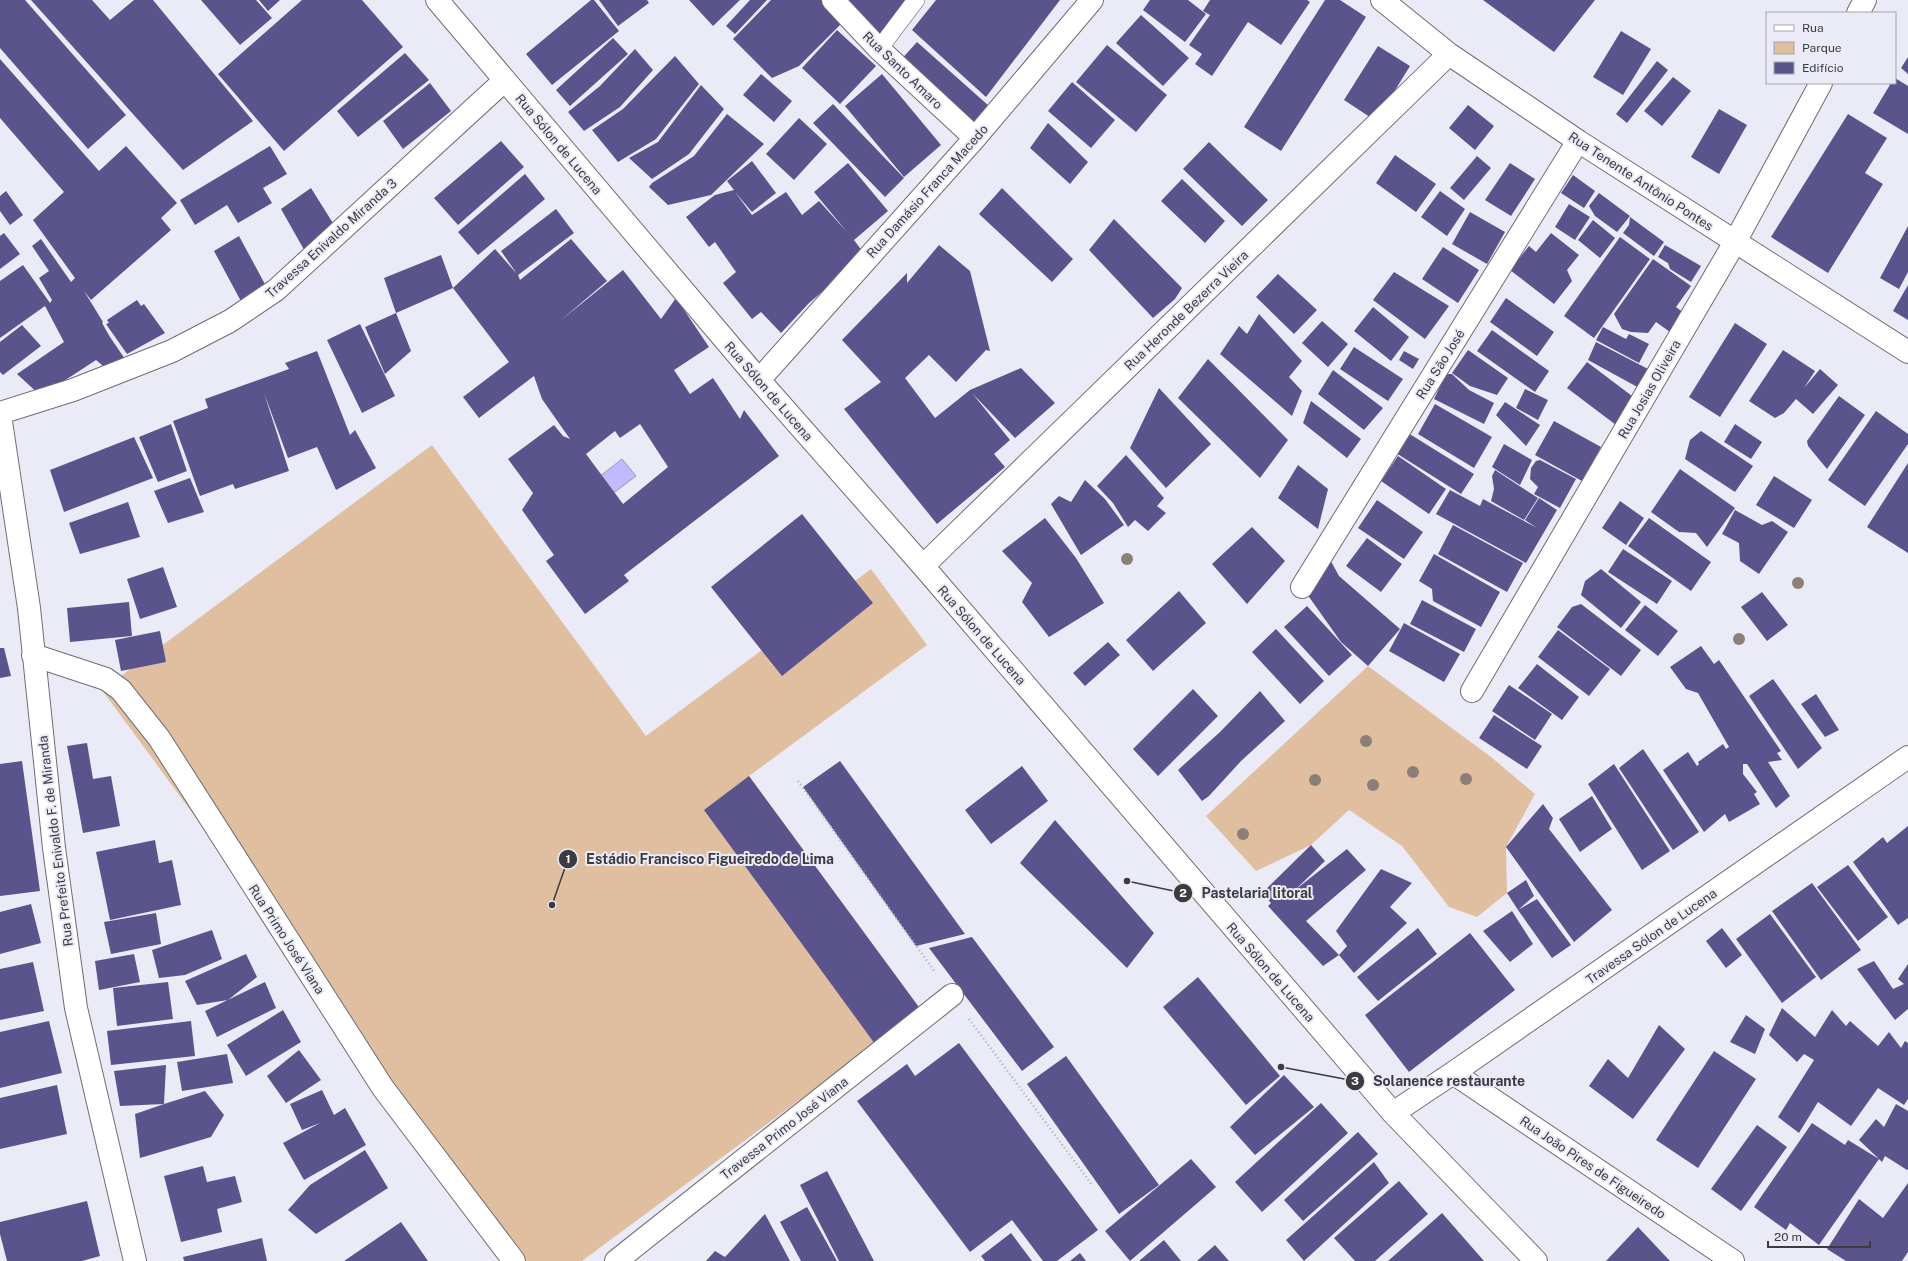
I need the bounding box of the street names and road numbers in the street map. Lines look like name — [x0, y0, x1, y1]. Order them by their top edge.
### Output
street label: Rua Santo Amaro — [860, 29, 946, 112]
street label: Rua Sólon de Lucena — [512, 91, 605, 198]
street label: Rua Damásio Franca Macedo — [864, 122, 991, 261]
street label: Rua Tenente Antônio Pontes — [1566, 129, 1716, 234]
street label: Travessa Enivaldo Miranda 3 — [263, 176, 400, 301]
street label: Rua Heronde Bezerra Vieira — [1121, 247, 1251, 373]
street label: Rua São José — [1413, 327, 1468, 402]
street label: Rua Josias Oliveira — [1615, 337, 1684, 441]
street label: Rua Sólon de Lucena — [721, 339, 816, 444]
street label: Rua Sólon de Lucena — [934, 583, 1029, 688]
street label: Rua Prefeito Enivaldo F. de Miranda — [35, 735, 76, 947]
street label: Rua Primo José Viana — [245, 882, 328, 997]
street label: Travessa Sólon de Lucena — [1583, 885, 1720, 987]
street label: Rua Sólon de Lucena — [1223, 920, 1318, 1025]
street label: Travessa Primo José Viana — [718, 1074, 851, 1183]
street label: Rua João Pires de Figueiredo — [1517, 1113, 1668, 1222]

